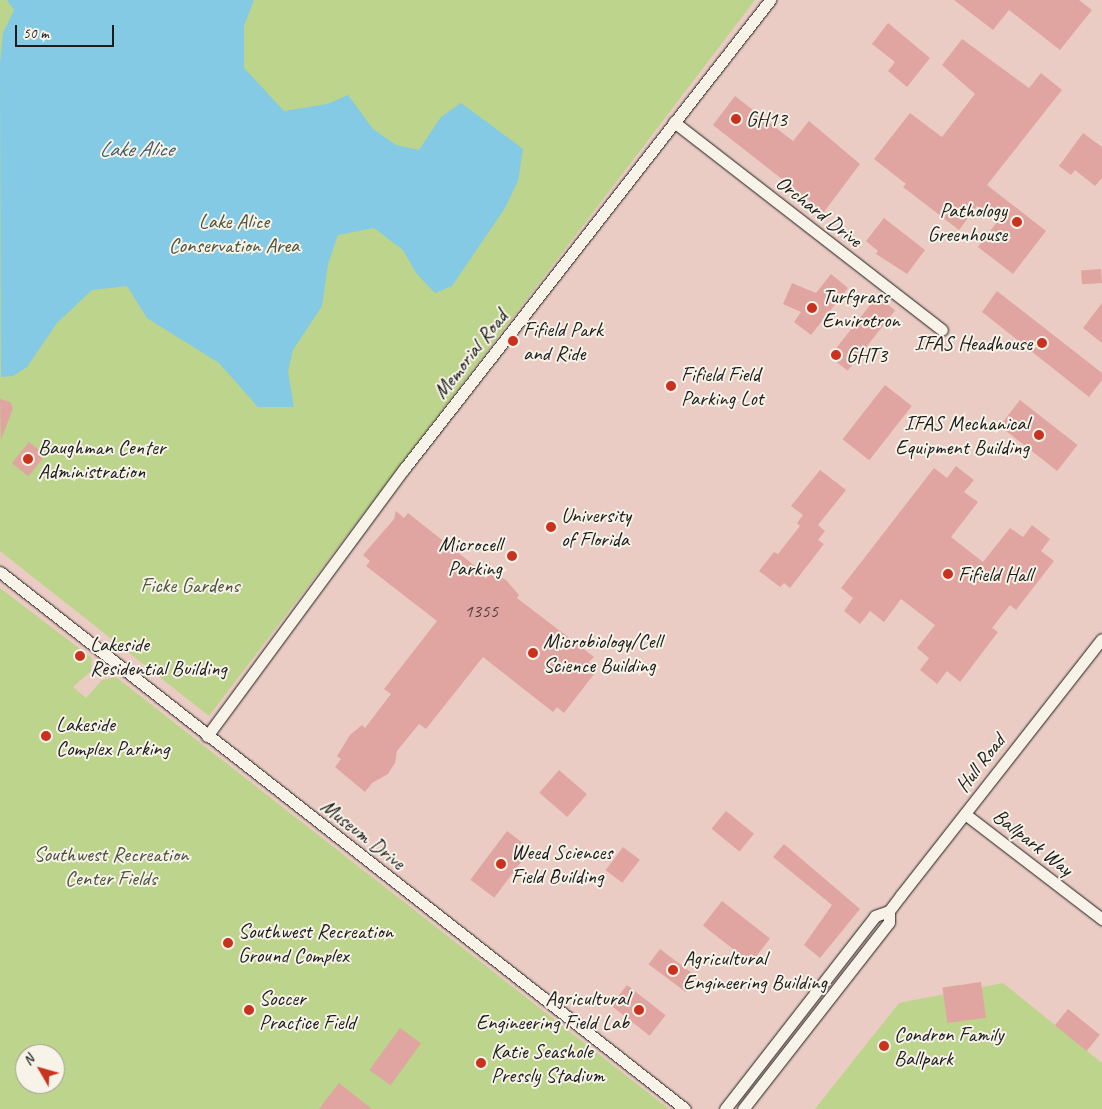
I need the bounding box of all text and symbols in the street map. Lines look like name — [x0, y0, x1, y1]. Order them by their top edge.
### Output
scale bar — [18, 15, 116, 47]
text: 50 m — [23, 24, 49, 43]
place label: GH13 — [746, 106, 787, 132]
marker: GH13 — [730, 113, 742, 125]
water label: Lake Alice — [99, 137, 173, 163]
street label: Orchard Drive — [771, 169, 867, 253]
place label: Pathology Greenhouse — [927, 197, 1007, 247]
park label: Lake Alice Conservation Area — [169, 208, 299, 258]
marker: Pathology Greenhouse — [1011, 216, 1023, 228]
place label: Turfgrass Envirotron — [822, 283, 900, 333]
marker: Turfgrass Envirotron — [806, 302, 818, 314]
street label: Memorial Road — [428, 305, 512, 403]
place label: Fifield Park and Ride — [523, 316, 603, 366]
place label: IFAS Headhouse — [914, 330, 1032, 356]
marker: Fifield Park and Ride — [507, 335, 519, 347]
marker: IFAS Headhouse — [1036, 337, 1048, 349]
place label: GHT3 — [846, 342, 887, 368]
marker: GHT3 — [830, 349, 842, 361]
place label: Fifield Field Parking Lot — [681, 361, 764, 411]
marker: Fifield Field Parking Lot — [665, 380, 677, 392]
place label: IFAS Mechanical Equipment Building — [895, 410, 1029, 460]
marker: IFAS Mechanical Equipment Building — [1033, 429, 1045, 441]
place label: Baughman Center Administration — [38, 434, 165, 484]
marker: Baughman Center Administration — [22, 453, 34, 465]
place label: University of Florida — [561, 502, 631, 552]
marker: University of Florida — [545, 521, 557, 533]
place label: Microcell Parking — [439, 531, 502, 581]
marker: Microcell Parking — [506, 550, 518, 562]
place label: Fifield Hall — [958, 561, 1033, 587]
marker: Fifield Hall — [942, 568, 954, 580]
park label: Ficke Gardens — [140, 572, 240, 598]
house number: 1355 — [464, 601, 498, 623]
place label: Microbiology/Cell Science Building — [543, 628, 662, 678]
place label: Lakeside Residential Building — [90, 631, 227, 681]
marker: Microbiology/Cell Science Building — [527, 647, 539, 659]
marker: Lakeside Residential Building — [74, 650, 86, 662]
place label: Lakeside Complex Parking — [56, 711, 170, 761]
street label: Hull Road — [949, 729, 1011, 797]
marker: Lakeside Complex Parking — [40, 730, 52, 742]
street label: Museum Drive — [316, 793, 410, 875]
street label: Ballpark Way — [988, 803, 1078, 881]
place label: Weed Sciences Field Building — [511, 839, 613, 889]
park label: Southwest Recreation Center Fields — [34, 841, 188, 891]
marker: Weed Sciences Field Building — [495, 858, 507, 870]
place label: Southwest Recreation Ground Complex — [238, 918, 393, 968]
marker: Southwest Recreation Ground Complex — [222, 937, 234, 949]
place label: Agricultural Engineering Building — [683, 945, 827, 995]
marker: Agricultural Engineering Building — [667, 964, 679, 976]
place label: Soccer Practice Field — [259, 985, 355, 1035]
place label: Agricultural Engineering Field Lab — [476, 985, 629, 1035]
marker: Soccer Practice Field — [243, 1004, 255, 1016]
marker: Agricultural Engineering Field Lab — [633, 1004, 645, 1016]
place label: Condron Family Ballpark — [894, 1021, 1003, 1071]
place label: Katie Seashole Pressly Stadium — [491, 1038, 604, 1088]
marker: Condron Family Ballpark — [878, 1040, 890, 1052]
north arrow — [15, 1044, 65, 1094]
text: N — [19, 1051, 38, 1069]
marker: Katie Seashole Pressly Stadium — [475, 1057, 487, 1069]

